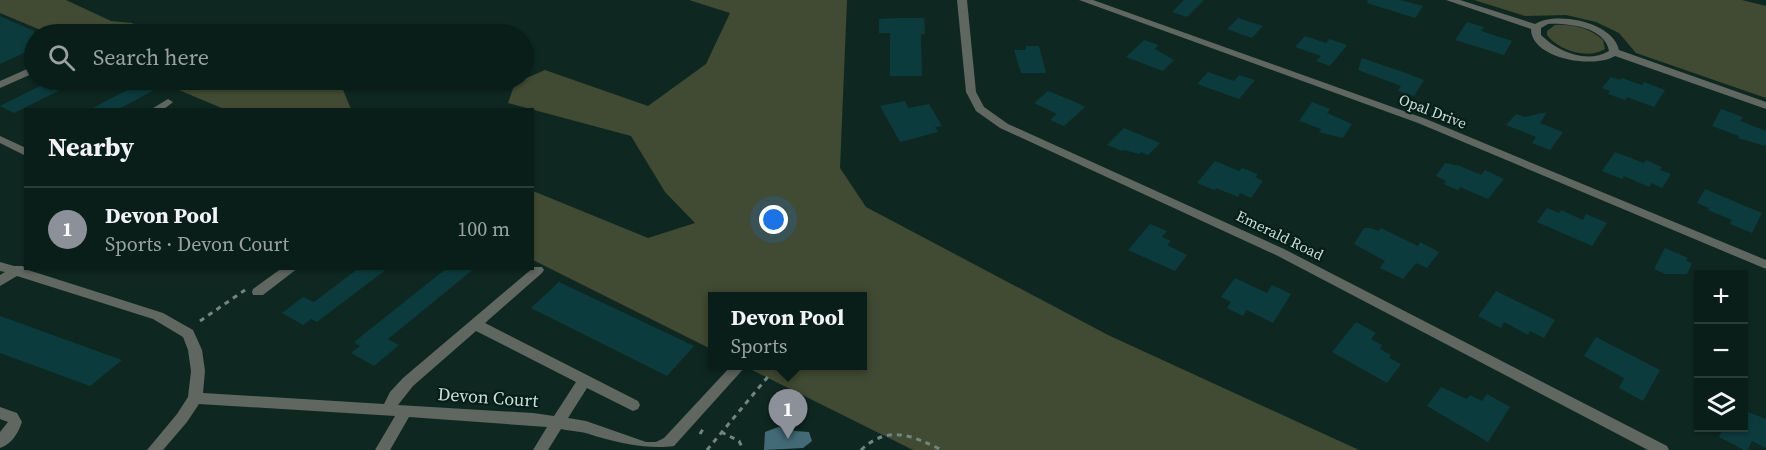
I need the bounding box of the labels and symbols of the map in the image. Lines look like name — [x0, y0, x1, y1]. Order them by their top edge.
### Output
street label: Opal Drive — [1396, 88, 1470, 134]
your location — [759, 205, 788, 234]
street label: Emerald Road — [1233, 205, 1328, 265]
street label: Devon Court — [437, 381, 539, 413]
pin: 1 — [768, 390, 808, 439]

